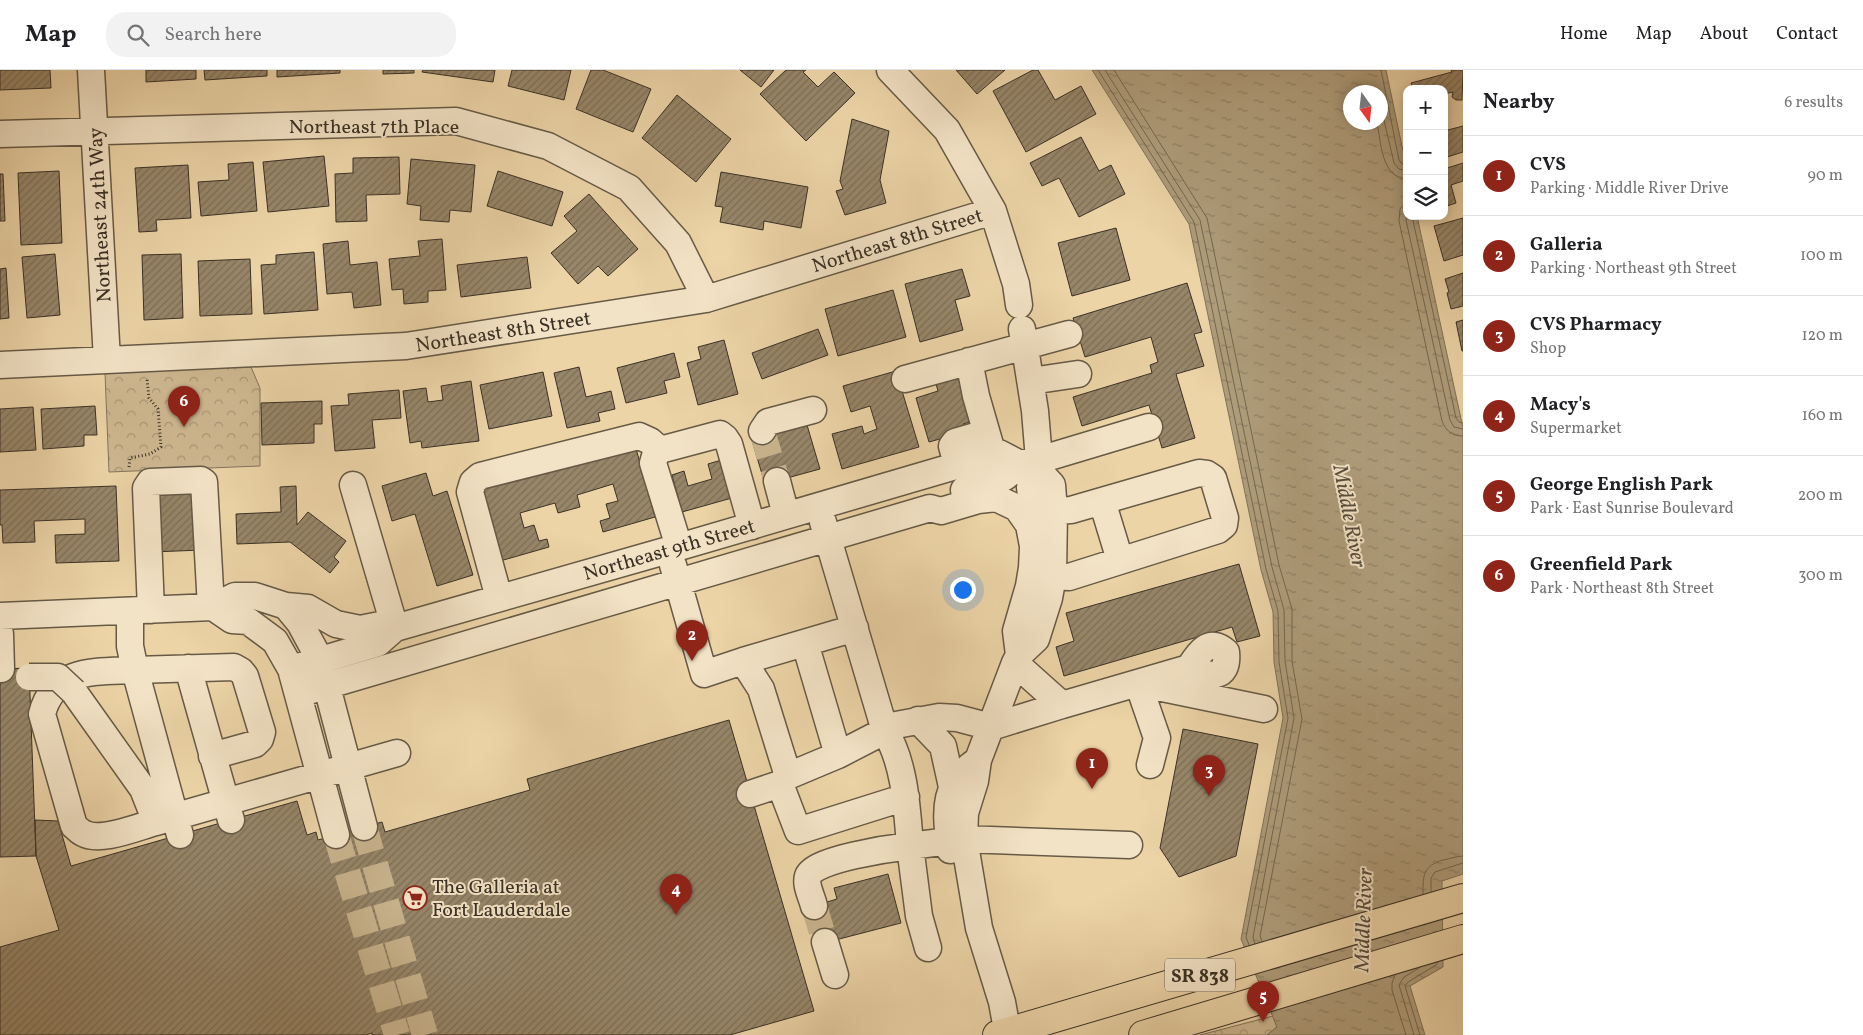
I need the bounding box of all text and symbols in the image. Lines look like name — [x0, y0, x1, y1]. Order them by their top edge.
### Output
search box — [106, 12, 456, 57]
text: Map — [25, 18, 76, 52]
icon: search — [124, 21, 152, 49]
text: Search here — [164, 22, 262, 48]
text: Home — [1560, 22, 1608, 47]
text: Map — [1636, 22, 1672, 47]
text: About — [1700, 22, 1748, 47]
text: Contact — [1776, 22, 1838, 47]
north arrow — [1343, 85, 1388, 130]
map controls — [1403, 85, 1448, 220]
button: + — [1403, 85, 1448, 130]
text: Nearby — [1483, 88, 1554, 117]
text: 6 results — [1784, 92, 1843, 114]
street label: Northeast 7th Place — [289, 114, 459, 142]
street label: Northeast 24th Way — [82, 127, 120, 303]
button: − — [1403, 130, 1448, 175]
text: CVS — [1530, 152, 1566, 178]
text: 1 — [1496, 165, 1502, 187]
text: 90 m — [1807, 165, 1843, 187]
button: layers — [1403, 175, 1448, 220]
text: Parking · Middle River Drive — [1530, 178, 1729, 200]
street label: Northeast 8th Street — [809, 203, 986, 281]
text: Galleria — [1530, 232, 1603, 258]
text: 2 — [1495, 245, 1503, 267]
text: 100 m — [1800, 245, 1843, 267]
text: Parking · Northeast 9th Street — [1530, 258, 1737, 280]
street label: Northeast 8th Street — [414, 305, 593, 361]
text: CVS Pharmacy — [1530, 312, 1662, 338]
text: 3 — [1495, 325, 1503, 347]
text: 120 m — [1801, 325, 1843, 347]
text: Shop — [1530, 338, 1566, 360]
pin: 6 — [168, 386, 200, 427]
text: Macy's — [1530, 392, 1591, 418]
text: 4 — [1494, 405, 1504, 427]
text: 160 m — [1802, 405, 1843, 427]
text: Supermarket — [1530, 418, 1622, 440]
water label: Middle River — [1324, 461, 1373, 570]
text: George English Park — [1530, 472, 1713, 498]
text: 5 — [1495, 485, 1503, 507]
text: 200 m — [1798, 485, 1843, 507]
text: Park · East Sunrise Boulevard — [1530, 498, 1734, 520]
street label: Northeast 9th Street — [580, 513, 759, 589]
text: Greenfield Park — [1530, 552, 1672, 578]
text: 6 — [1495, 565, 1503, 587]
text: 300 m — [1798, 565, 1843, 587]
your location — [950, 577, 976, 603]
text: Park · Northeast 8th Street — [1530, 578, 1714, 600]
pin: 2 — [676, 620, 708, 661]
pin: 1 — [1076, 748, 1108, 789]
pin: 3 — [1193, 755, 1225, 796]
water label: Middle River — [1348, 867, 1381, 974]
place label: The Galleria at Fort Lauderdale — [432, 874, 571, 925]
pin: 4 — [660, 874, 692, 915]
supermarket icon: The Galleria at Fort Lauderdale — [402, 885, 428, 911]
road number: SR 838 — [1165, 958, 1235, 992]
pin: 5 — [1247, 981, 1279, 1022]

